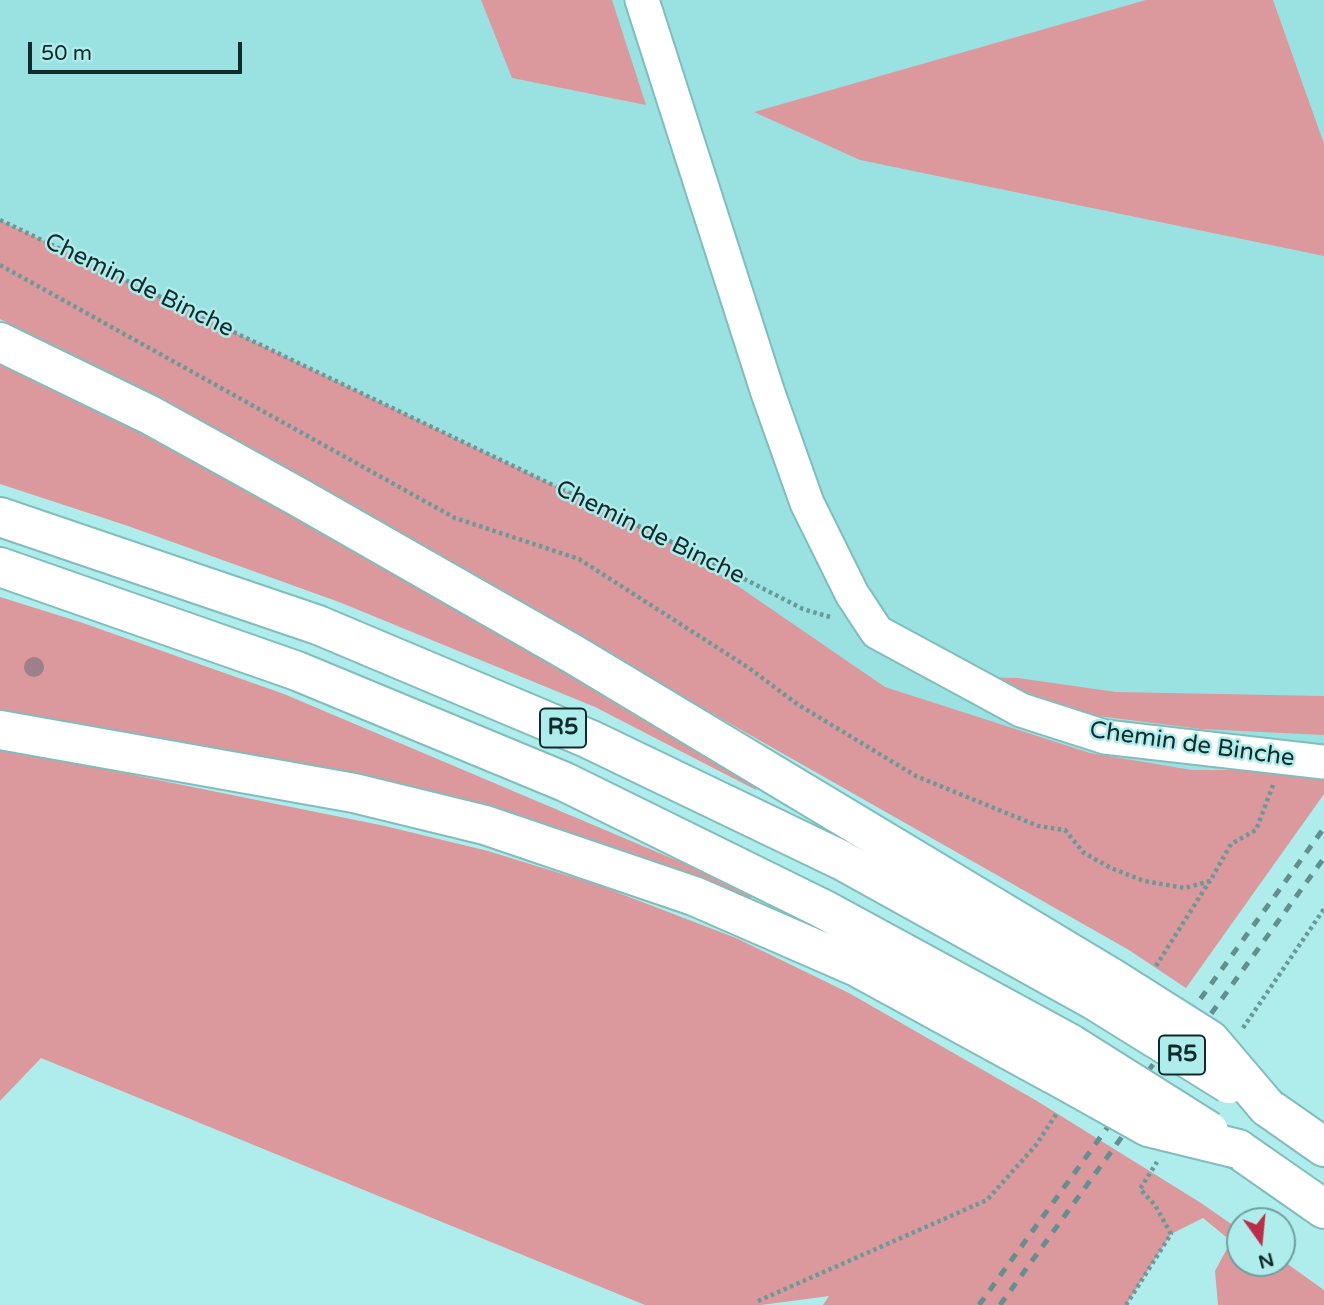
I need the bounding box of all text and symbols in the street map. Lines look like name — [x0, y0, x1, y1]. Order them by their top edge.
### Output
scale bar — [32, 28, 245, 72]
text: 50 m — [41, 41, 92, 66]
street label: Chemin de Binche — [40, 228, 238, 344]
street label: Chemin de Binche — [551, 475, 749, 591]
road number: R5 — [540, 708, 586, 748]
street label: Chemin de Binche — [1088, 716, 1296, 774]
road number: R5 — [1159, 1036, 1205, 1074]
north arrow — [1226, 1207, 1296, 1277]
text: N — [1256, 1248, 1276, 1273]

